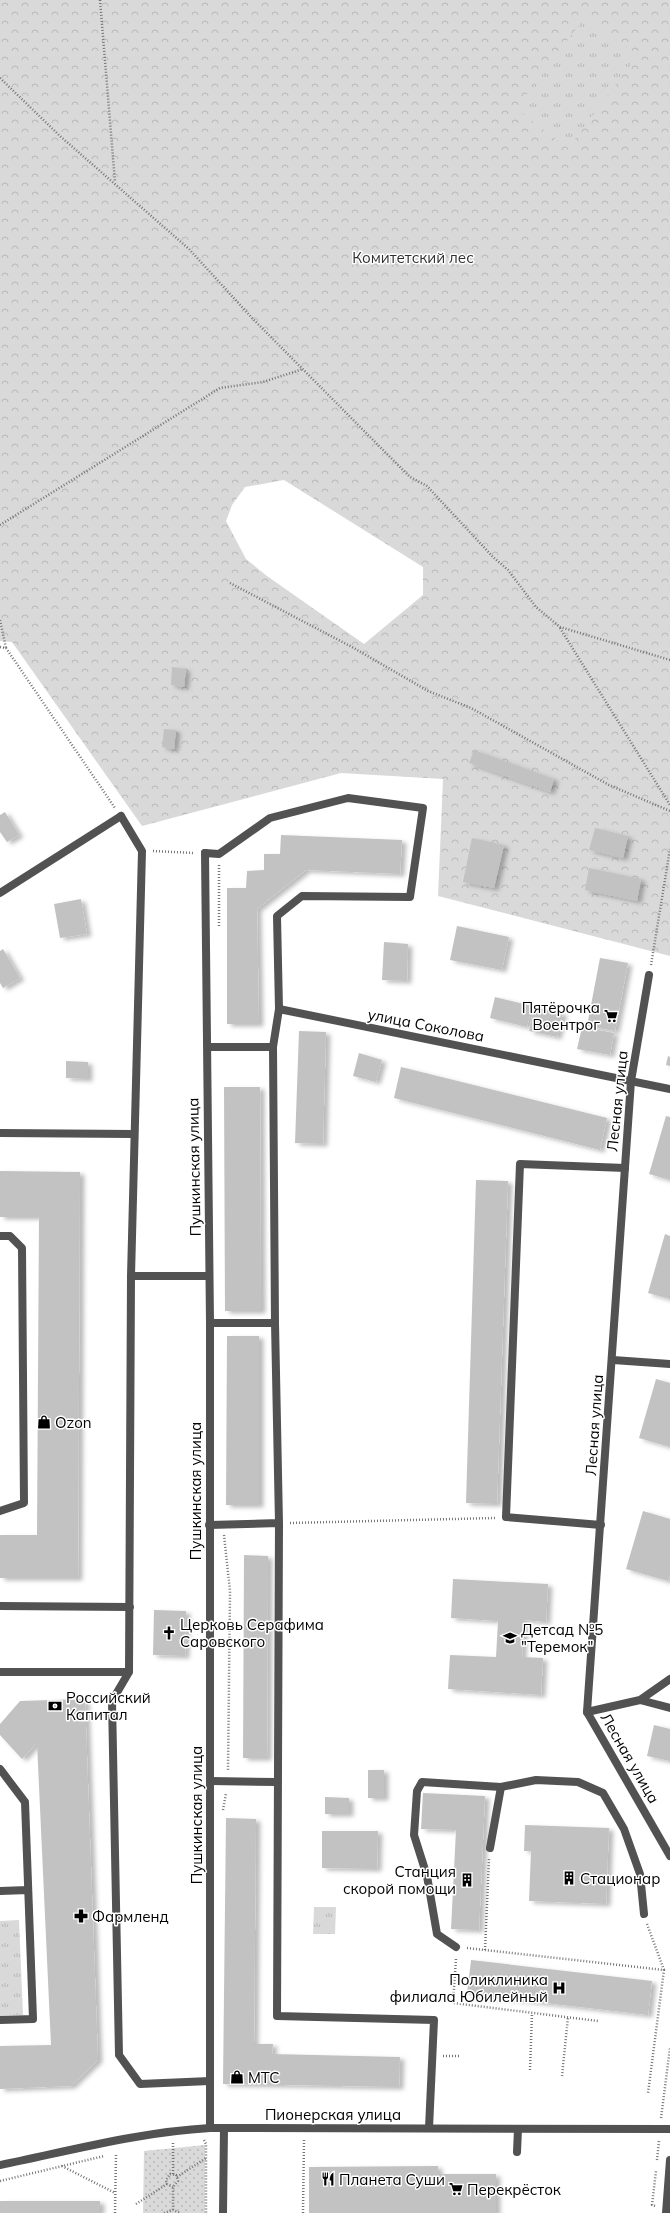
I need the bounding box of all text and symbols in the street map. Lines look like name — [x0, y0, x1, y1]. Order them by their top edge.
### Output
park label: Комитетский лес — [352, 248, 474, 267]
place label: Пятёрочка Воентрог — [522, 998, 600, 1034]
street label: улица Соколова — [366, 1004, 486, 1046]
supermarket icon: Пятёрочка Воентрог — [603, 1008, 619, 1024]
street label: Лесная улица — [602, 1050, 632, 1152]
street label: Пушкинская улица — [183, 1098, 205, 1236]
street label: Лесная улица — [581, 1374, 607, 1476]
place label: Ozon — [55, 1413, 92, 1432]
shop icon: Ozon — [36, 1414, 52, 1430]
street label: Пушкинская улица — [186, 1422, 205, 1560]
place label: Церковь Серафима Саровского — [180, 1615, 324, 1651]
place label: Детсад №5 "Теремок" — [521, 1620, 603, 1656]
church icon: Церковь Серафима Саровского — [161, 1625, 177, 1641]
school or university icon: Детсад №5 "Теремок" — [502, 1630, 518, 1646]
place label: Российский Капитал — [66, 1688, 151, 1724]
bank icon: Российский Капитал — [47, 1698, 63, 1714]
street label: Лесная улица — [596, 1709, 664, 1807]
street label: Пушкинская улица — [187, 1746, 206, 1884]
place label: Станция скорой помощи — [343, 1862, 456, 1898]
place label: Стационар — [580, 1869, 660, 1888]
building icon: Стационар — [561, 1870, 577, 1886]
building icon: Станция скорой помощи — [459, 1872, 475, 1888]
place label: Фармленд — [92, 1907, 169, 1926]
pharmacy icon: Фармленд — [73, 1908, 89, 1924]
place label: Поликлиника филиала Юбилейный — [390, 1970, 548, 2006]
hospital icon: Поликлиника филиала Юбилейный — [551, 1980, 567, 1996]
place label: МТС — [248, 2068, 280, 2087]
shop icon: МТС — [229, 2069, 245, 2085]
street label: Пионерская улица — [265, 2105, 401, 2124]
place label: Планета Суши — [339, 2170, 445, 2189]
restaurant icon: Планета Суши — [320, 2171, 336, 2187]
place label: Перекрёсток — [467, 2180, 562, 2199]
supermarket icon: Перекрёсток — [448, 2181, 464, 2197]

